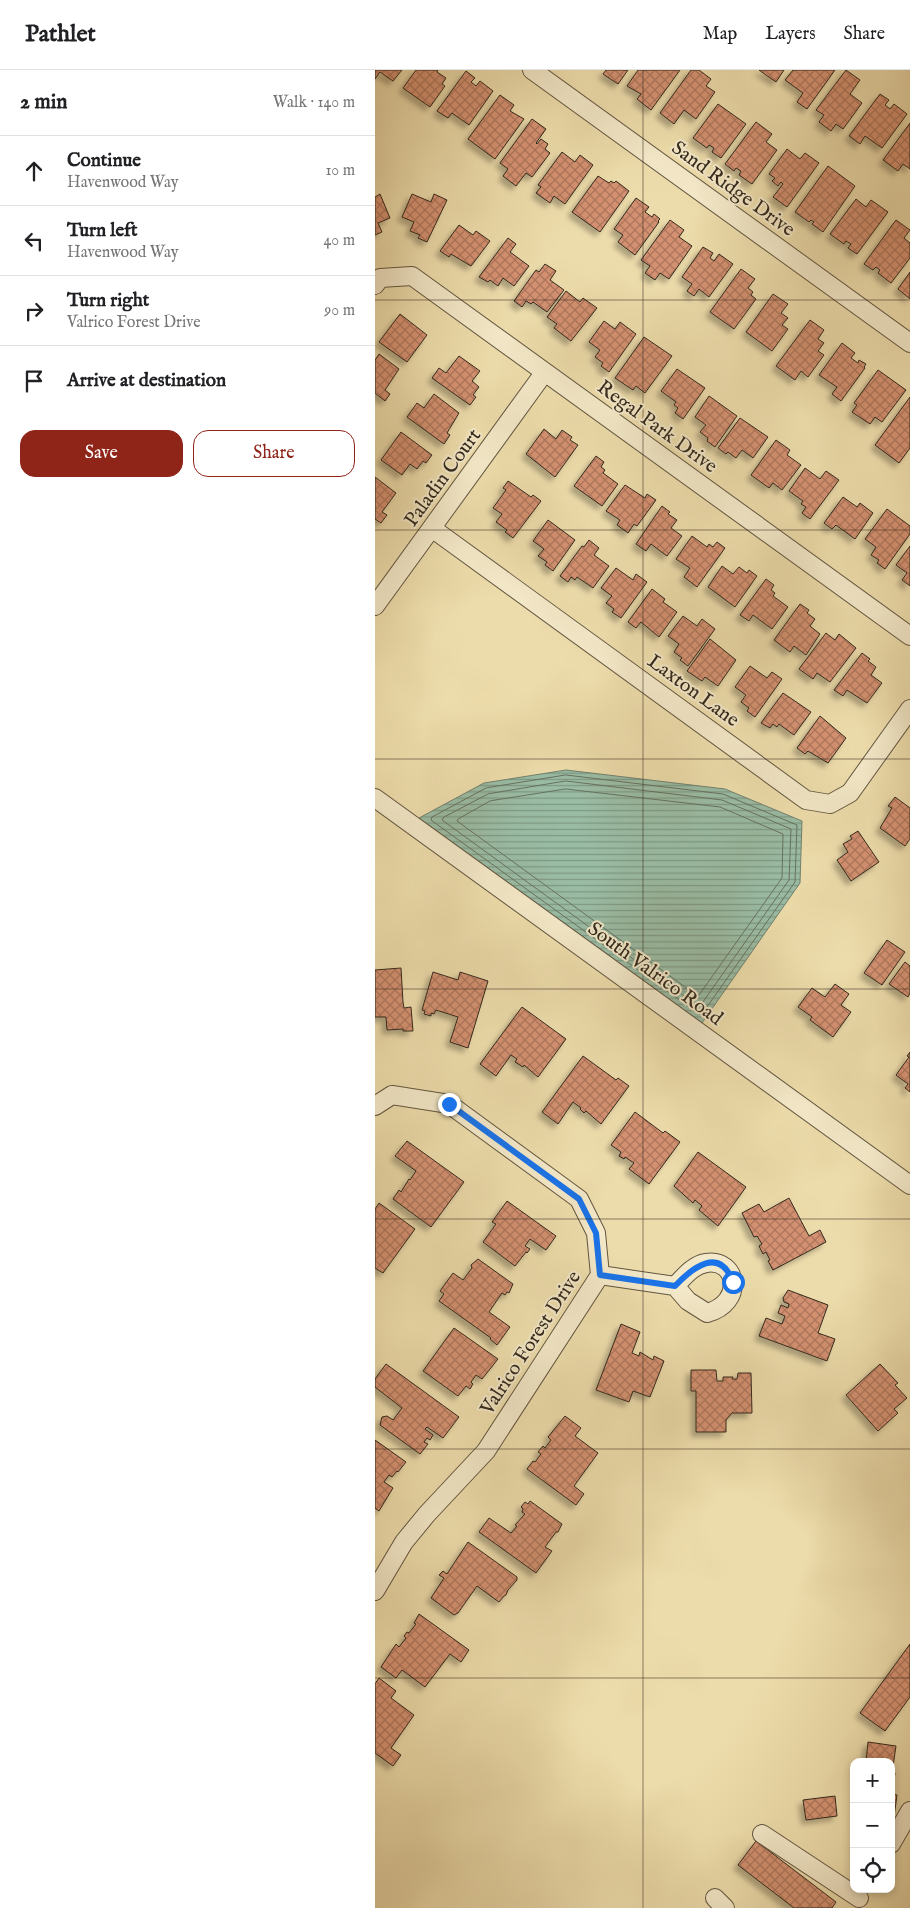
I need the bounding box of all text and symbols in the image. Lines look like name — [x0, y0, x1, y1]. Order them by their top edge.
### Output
text: Pathlet — [25, 19, 96, 50]
text: Map — [703, 23, 737, 46]
text: Layers — [765, 23, 816, 46]
text: Share — [844, 23, 885, 46]
text: 2 min — [20, 89, 67, 116]
text: Walk · 140 m — [273, 93, 355, 113]
street label: Sand Ridge Drive — [666, 136, 800, 242]
text: Continue — [67, 149, 141, 173]
icon: ahead — [20, 157, 48, 185]
text: 10 m — [325, 161, 355, 181]
text: Havenwood Way — [67, 173, 179, 193]
text: Turn left — [67, 219, 138, 243]
icon: left — [20, 227, 48, 255]
text: 40 m — [323, 231, 355, 251]
text: Havenwood Way — [67, 243, 179, 263]
text: Turn right — [67, 289, 149, 313]
icon: right — [20, 297, 48, 325]
text: 90 m — [324, 301, 355, 321]
text: Valrico Forest Drive — [67, 313, 201, 333]
icon: arrive — [20, 367, 48, 395]
text: Arrive at destination — [67, 369, 226, 393]
street label: Regal Park Drive — [592, 375, 722, 479]
street label: Paladin Court — [399, 424, 487, 532]
button: Save — [20, 430, 183, 477]
button: Share — [193, 430, 355, 477]
street label: Laxton Lane — [642, 649, 744, 733]
street label: South Valrico Road — [583, 917, 728, 1032]
route end — [438, 1093, 461, 1116]
street label: Valrico Forest Drive — [475, 1266, 587, 1421]
route start — [722, 1271, 745, 1294]
map controls — [850, 1758, 895, 1893]
button: + — [850, 1758, 895, 1803]
button: − — [850, 1803, 895, 1848]
button: locate — [850, 1848, 895, 1893]

